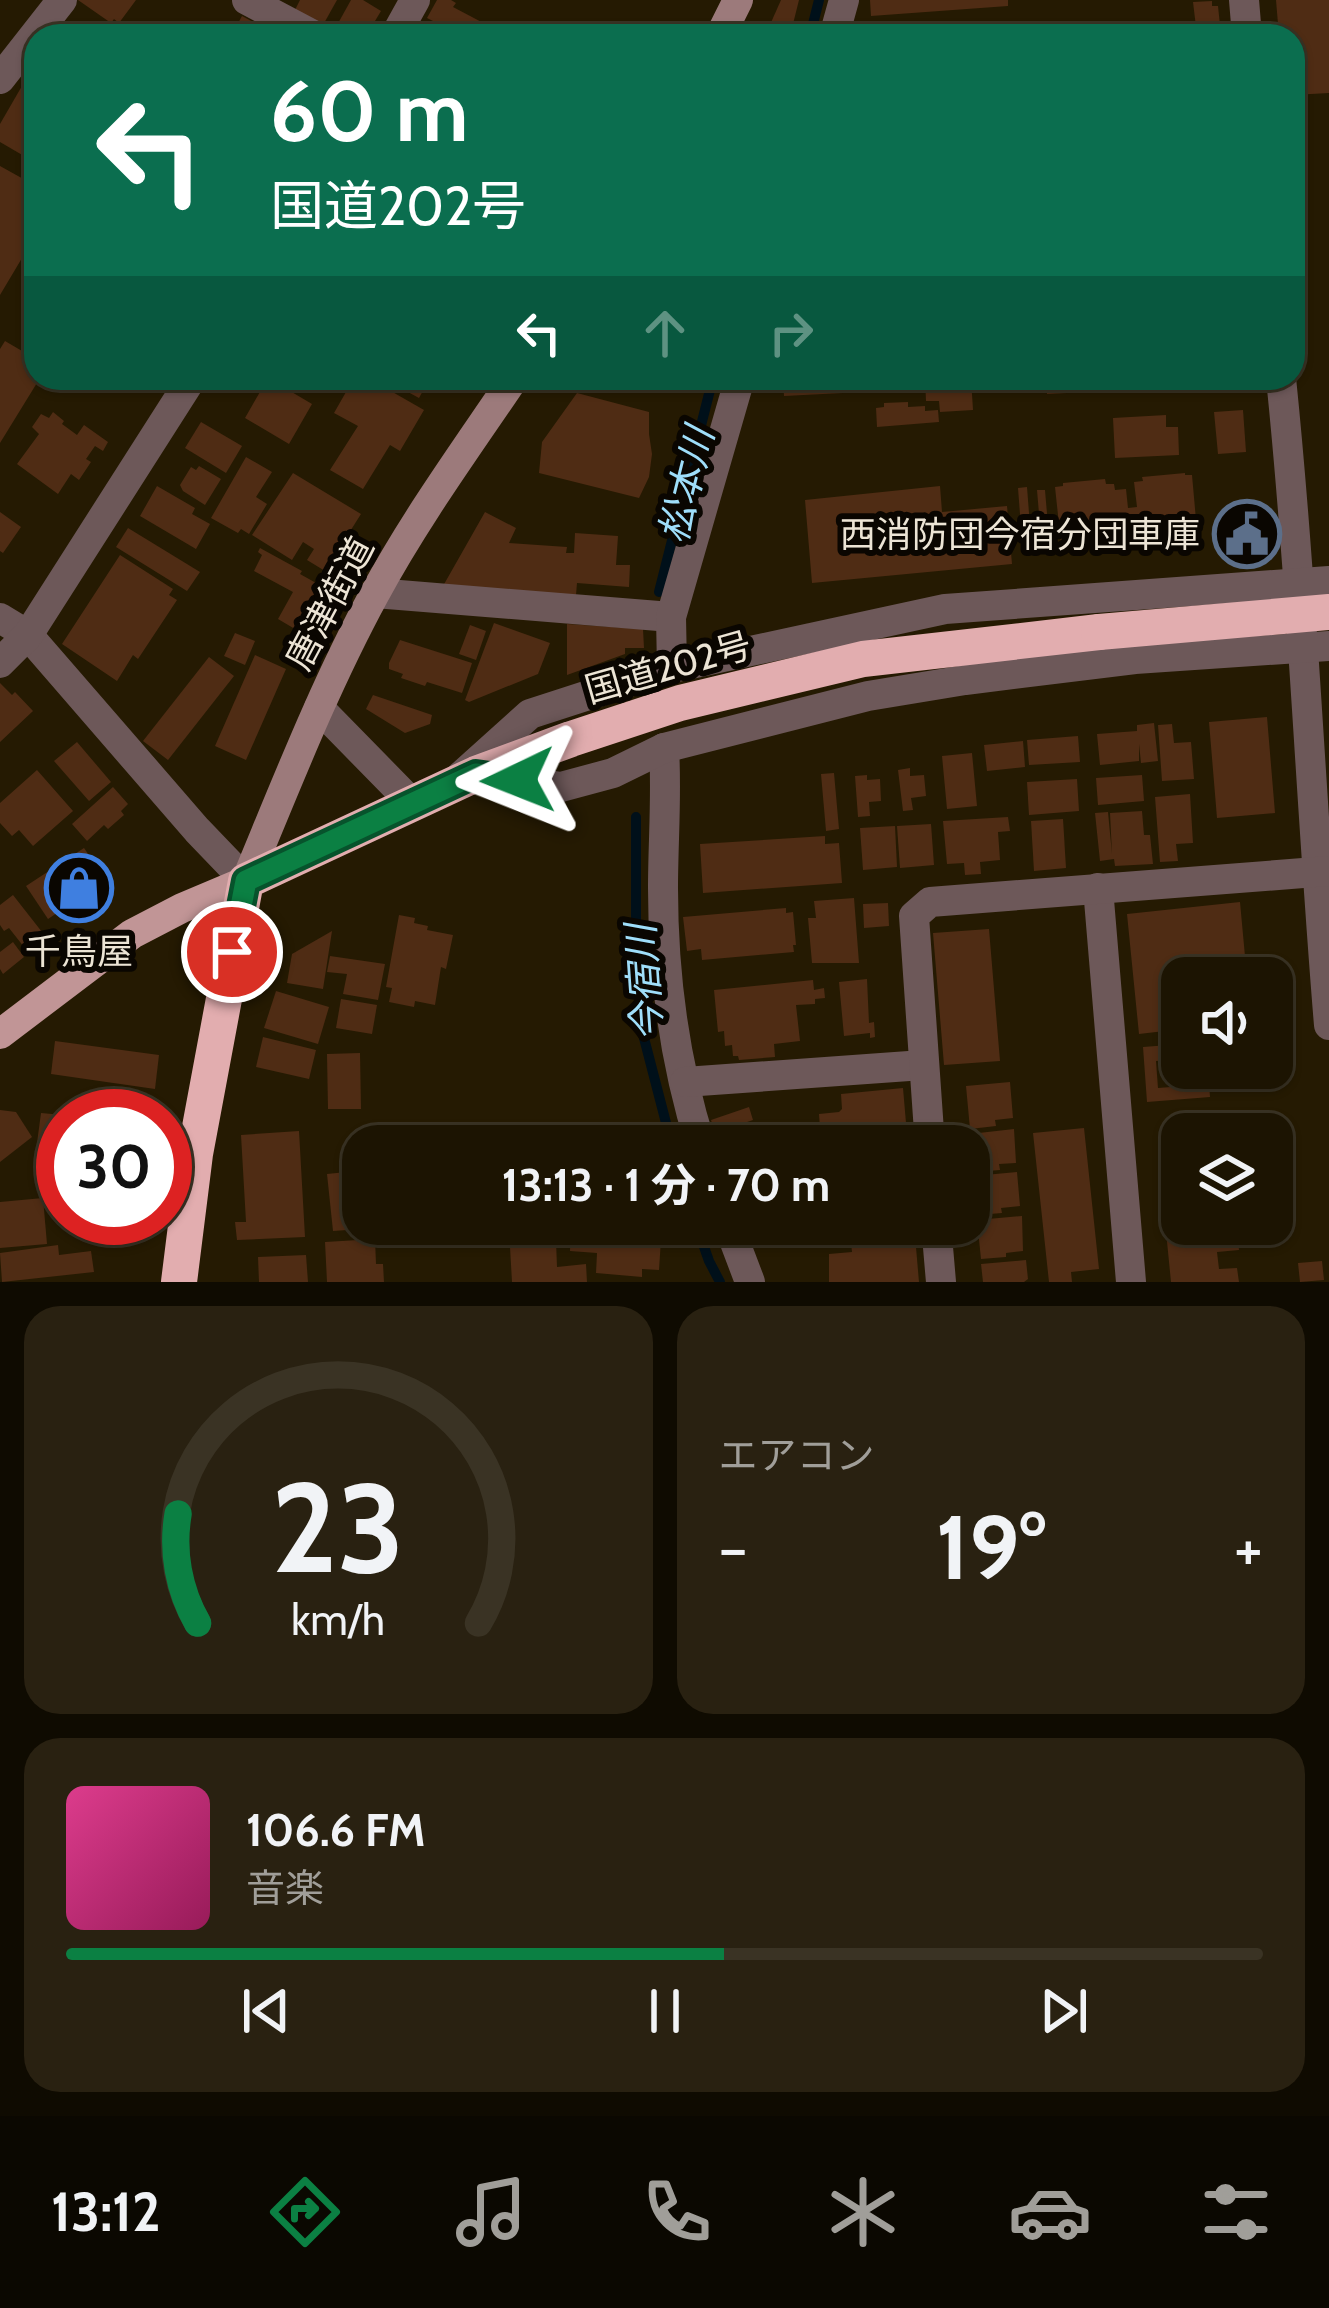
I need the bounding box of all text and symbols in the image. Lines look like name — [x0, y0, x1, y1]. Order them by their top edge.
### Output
text: 60 m — [270, 60, 468, 162]
icon: left — [72, 72, 228, 228]
text: 国道202号 — [270, 173, 526, 239]
icon: left — [506, 300, 572, 366]
icon: ahead — [632, 300, 698, 366]
icon: right — [758, 300, 824, 366]
water label: 松本川 — [649, 419, 724, 548]
public building icon: 西消防団今宿分団車庫 — [1212, 499, 1282, 569]
place label: 西消防団今宿分団車庫 — [840, 512, 1200, 556]
street label: 唐津街道 — [276, 529, 382, 677]
street label: 国道202号 — [580, 622, 756, 712]
position arrow — [455, 717, 581, 843]
shop icon: 千鳥屋 — [44, 853, 114, 923]
pin — [181, 901, 283, 1003]
icon: arrive — [199, 919, 265, 985]
water label: 今宿川 — [616, 919, 672, 1043]
place label: 千鳥屋 — [25, 929, 133, 973]
map controls — [1161, 957, 1293, 1245]
button: sound — [1161, 957, 1293, 1089]
speed limit sign: 30 — [36, 1089, 192, 1245]
button: layers — [1161, 1113, 1293, 1245]
text: 13:13 · 1 分 · 70 m — [502, 1158, 830, 1212]
text: エアコン — [719, 1431, 875, 1479]
text: 23 — [272, 1452, 405, 1603]
text: 19° — [936, 1492, 1046, 1602]
text: − — [719, 1507, 748, 1588]
text: + — [1234, 1507, 1263, 1588]
text: km/h — [291, 1594, 385, 1646]
text: 106.6 FM — [246, 1803, 425, 1857]
text: 音楽 — [246, 1864, 324, 1912]
icon: previous — [233, 1978, 299, 2044]
icon: pause — [632, 1978, 698, 2044]
icon: next — [1031, 1978, 1097, 2044]
icon: directions — [263, 2170, 347, 2254]
icon: music — [449, 2170, 533, 2254]
icon: phone — [635, 2170, 719, 2254]
icon: climate — [821, 2170, 905, 2254]
icon: car — [1008, 2170, 1092, 2254]
icon: filters — [1194, 2170, 1278, 2254]
text: 13:12 — [51, 2179, 161, 2245]

